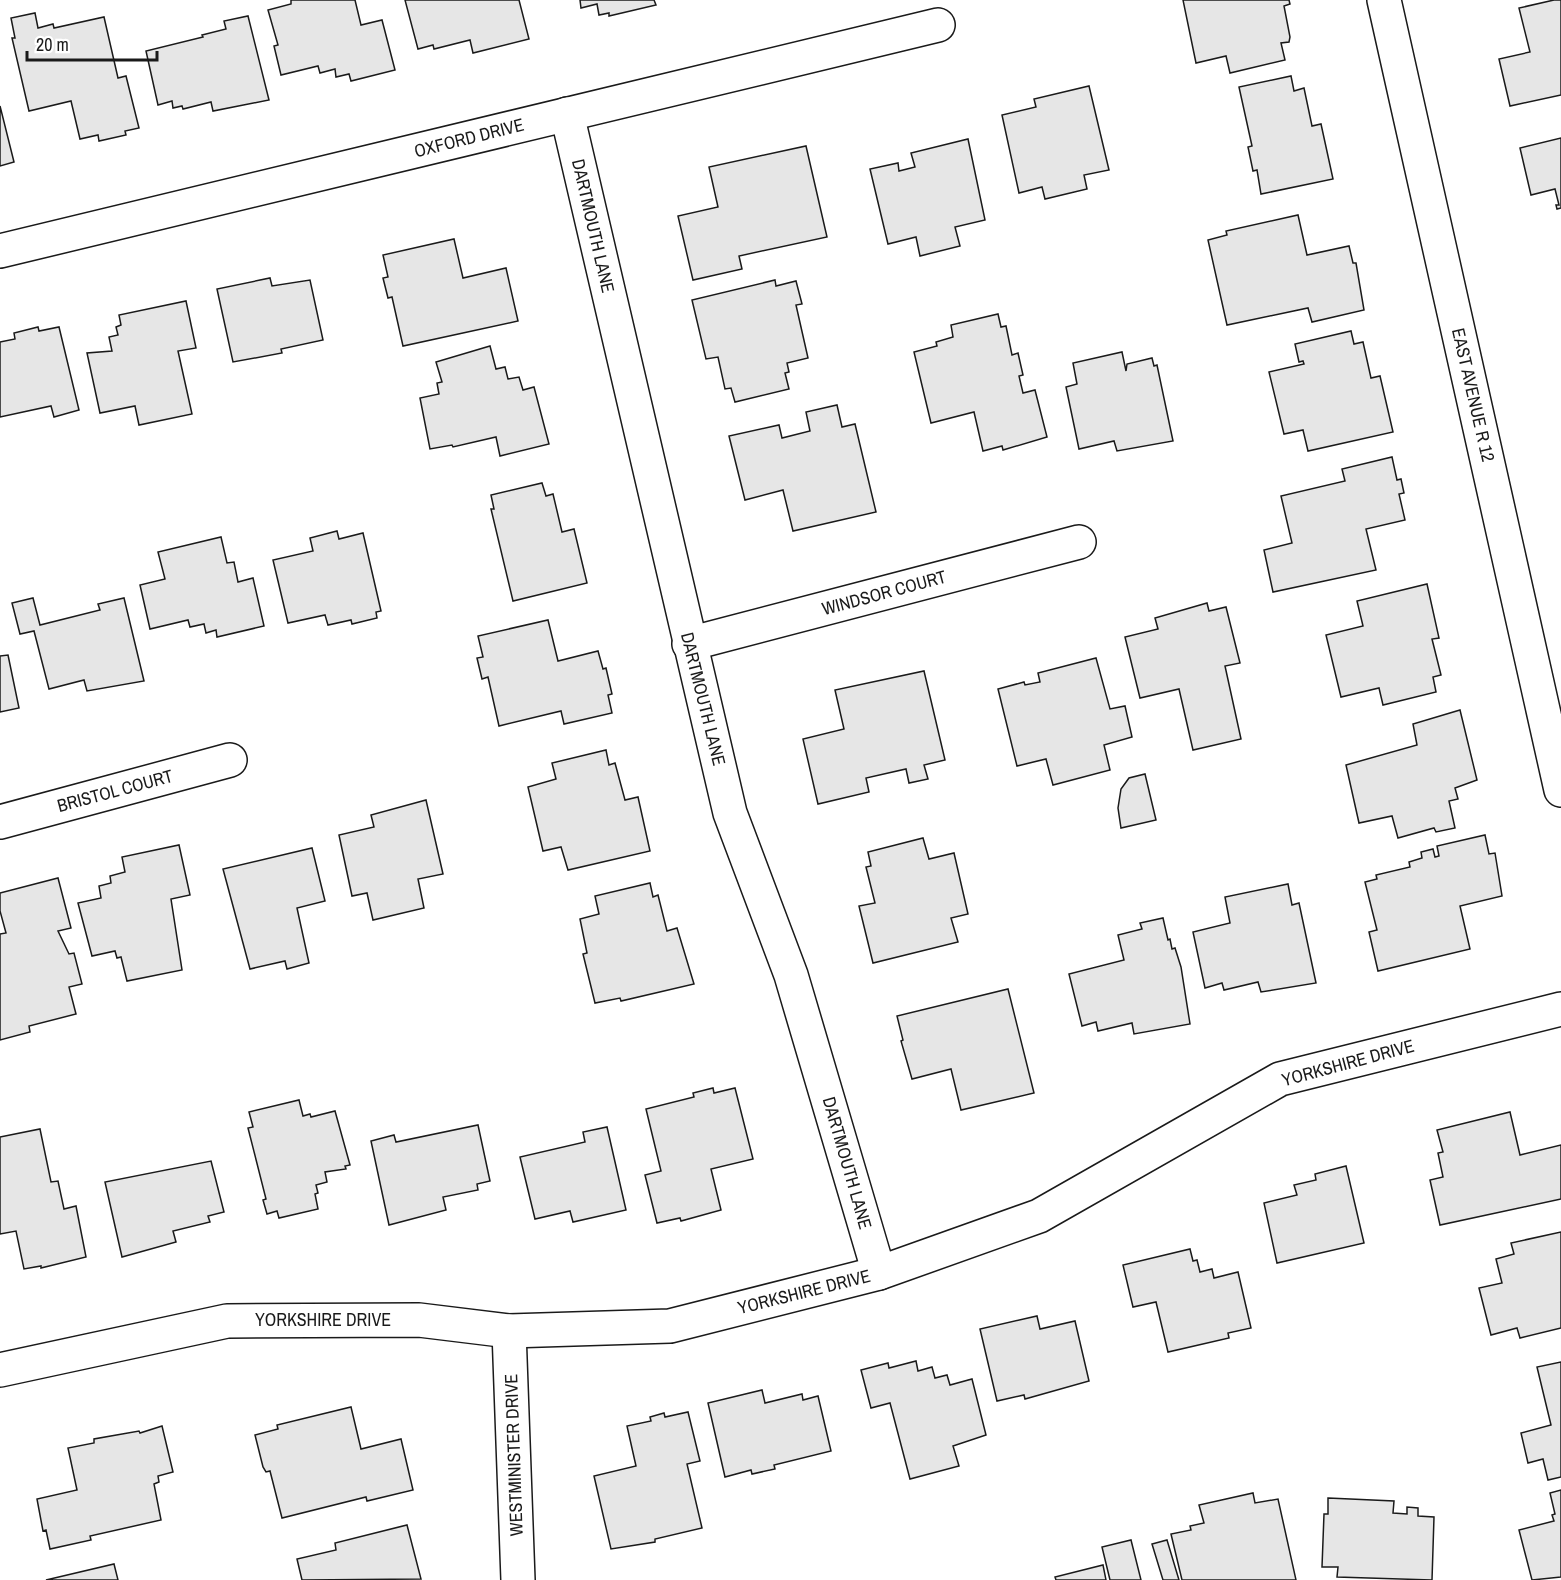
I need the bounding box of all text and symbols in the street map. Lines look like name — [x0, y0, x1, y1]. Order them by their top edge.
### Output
scale bar — [27, 24, 158, 62]
text: 20 m — [36, 32, 69, 57]
street label: OXFORD DRIVE — [411, 112, 526, 163]
street label: DARTMOUTH LANE — [566, 156, 621, 295]
street label: EAST AVENUE R 12 — [1446, 326, 1501, 464]
street label: WINDSOR COURT — [819, 564, 949, 621]
street label: DARTMOUTH LANE — [675, 630, 732, 768]
street label: BRISTOL COURT — [54, 763, 175, 818]
street label: YORKSHIRE DRIVE — [1279, 1033, 1417, 1092]
street label: DARTMOUTH LANE — [817, 1094, 878, 1232]
street label: YORKSHIRE DRIVE — [735, 1263, 873, 1320]
street label: YORKSHIRE DRIVE — [255, 1307, 391, 1332]
street label: WESTMINISTER DRIVE — [498, 1373, 529, 1537]

